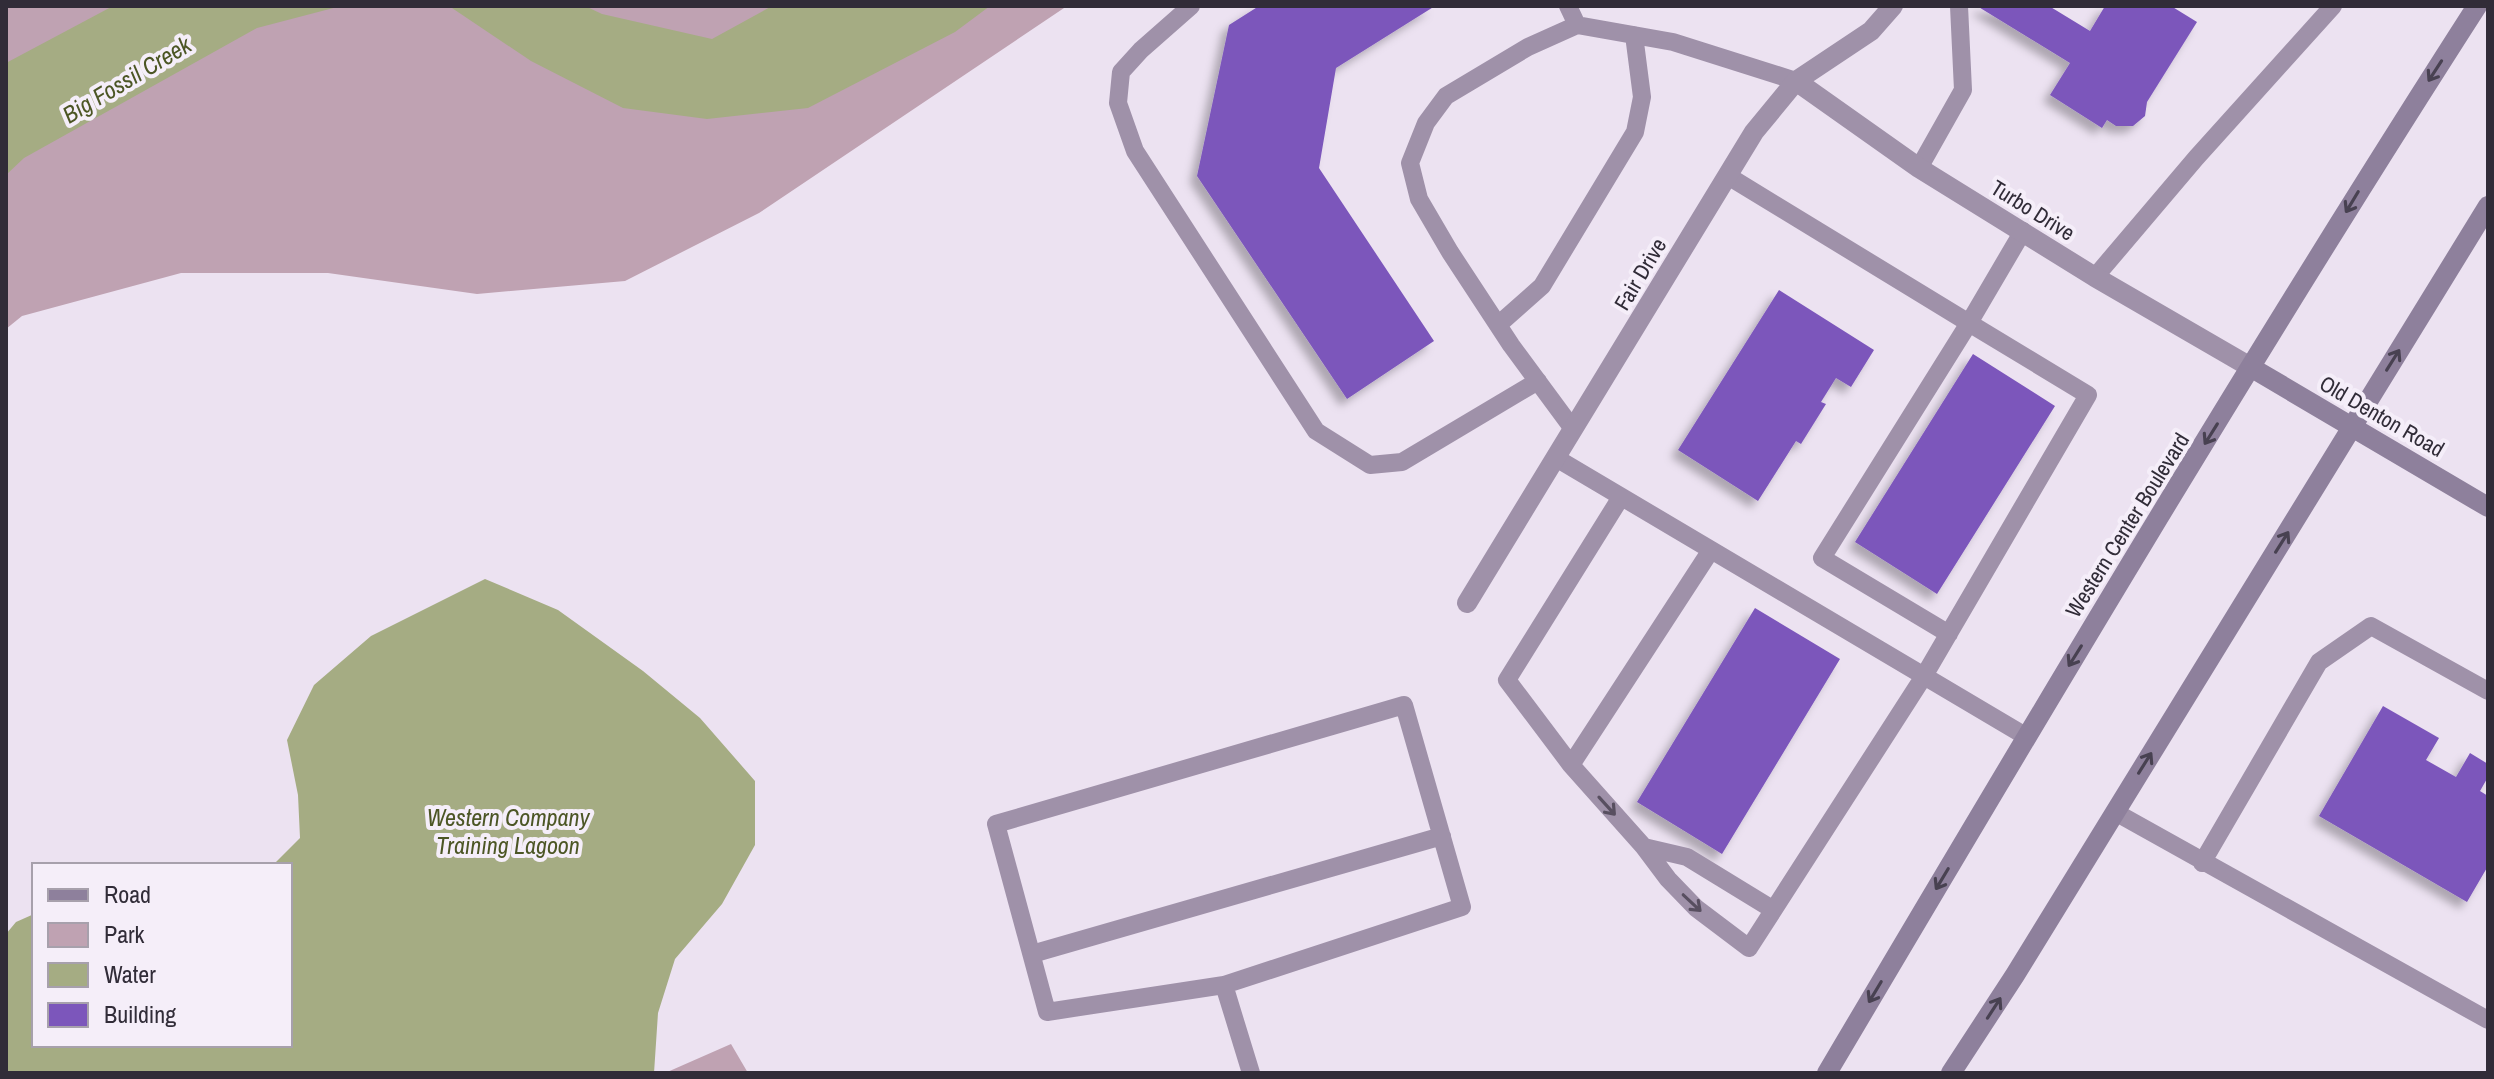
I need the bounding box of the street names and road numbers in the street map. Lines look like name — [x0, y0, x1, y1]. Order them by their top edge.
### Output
street label: Turbo Drive — [1985, 172, 2081, 248]
street label: Fair Drive — [1607, 232, 1673, 316]
street label: Old Denton Road — [2314, 368, 2450, 464]
street label: Western Center Boulevard — [2058, 427, 2196, 623]

